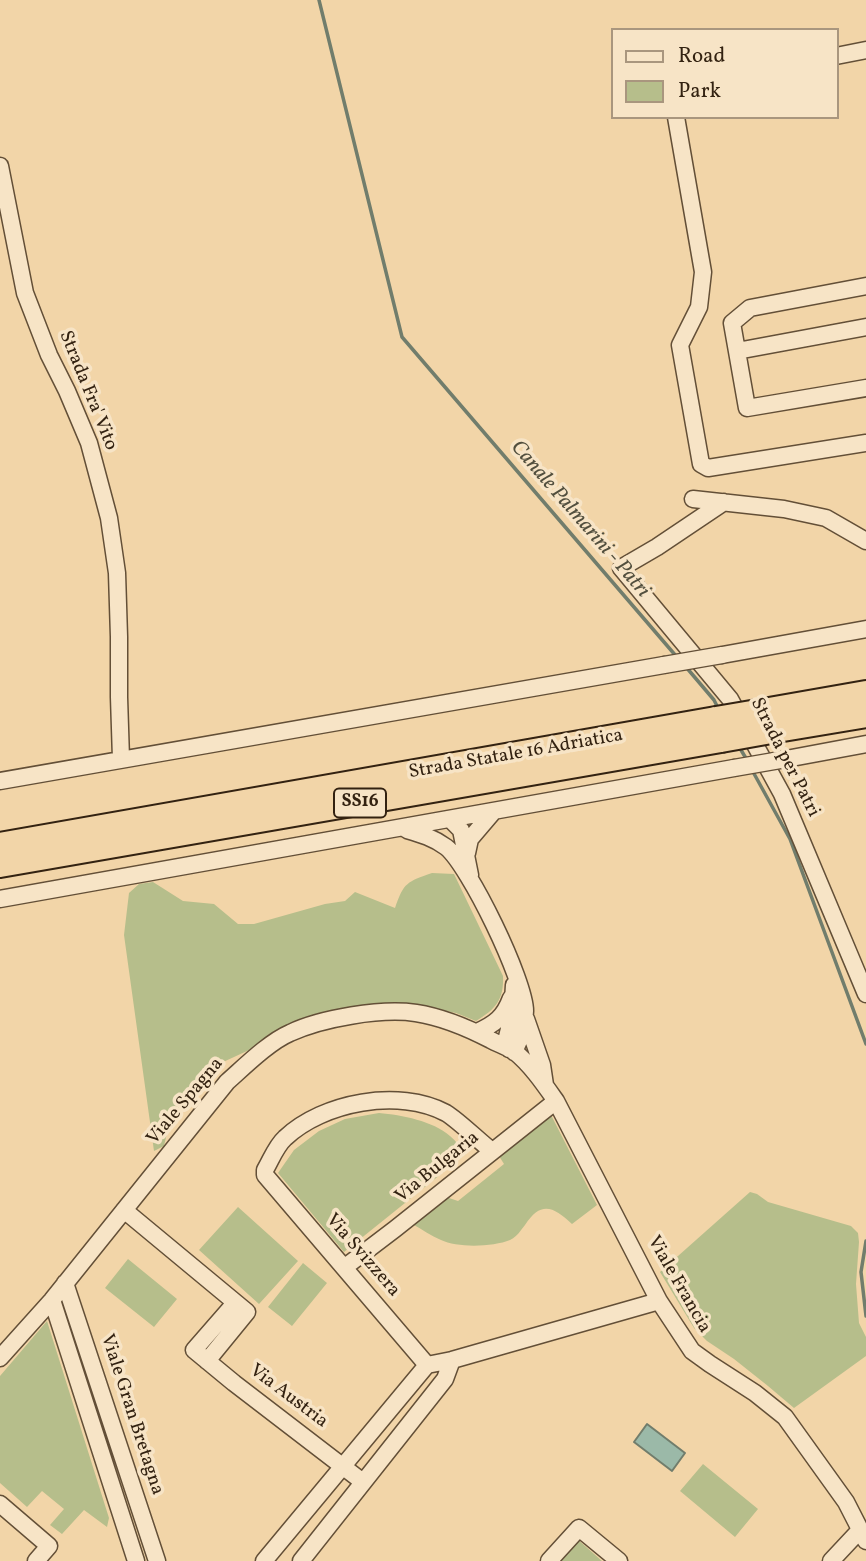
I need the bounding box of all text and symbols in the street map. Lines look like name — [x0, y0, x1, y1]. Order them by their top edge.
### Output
legend — [610, 28, 838, 119]
text: Road — [678, 42, 725, 71]
text: Park — [678, 77, 721, 106]
street label: Strada Fra' Vito — [53, 328, 121, 454]
water label: Canale Palmarini - Patri — [504, 436, 654, 604]
street label: Strada per Patri — [744, 695, 824, 821]
street label: Strada Statale 16 Adriatica — [407, 725, 625, 785]
road number: SS16 — [334, 788, 386, 818]
street label: Viale Spagna — [143, 1054, 229, 1150]
street label: Via Bulgaria — [391, 1127, 485, 1209]
street label: Via Svizzera — [320, 1210, 404, 1302]
street label: Viale Francia — [641, 1232, 715, 1338]
street label: Viale Gran Bretagna — [94, 1332, 168, 1498]
street label: Via Austria — [244, 1360, 332, 1434]

